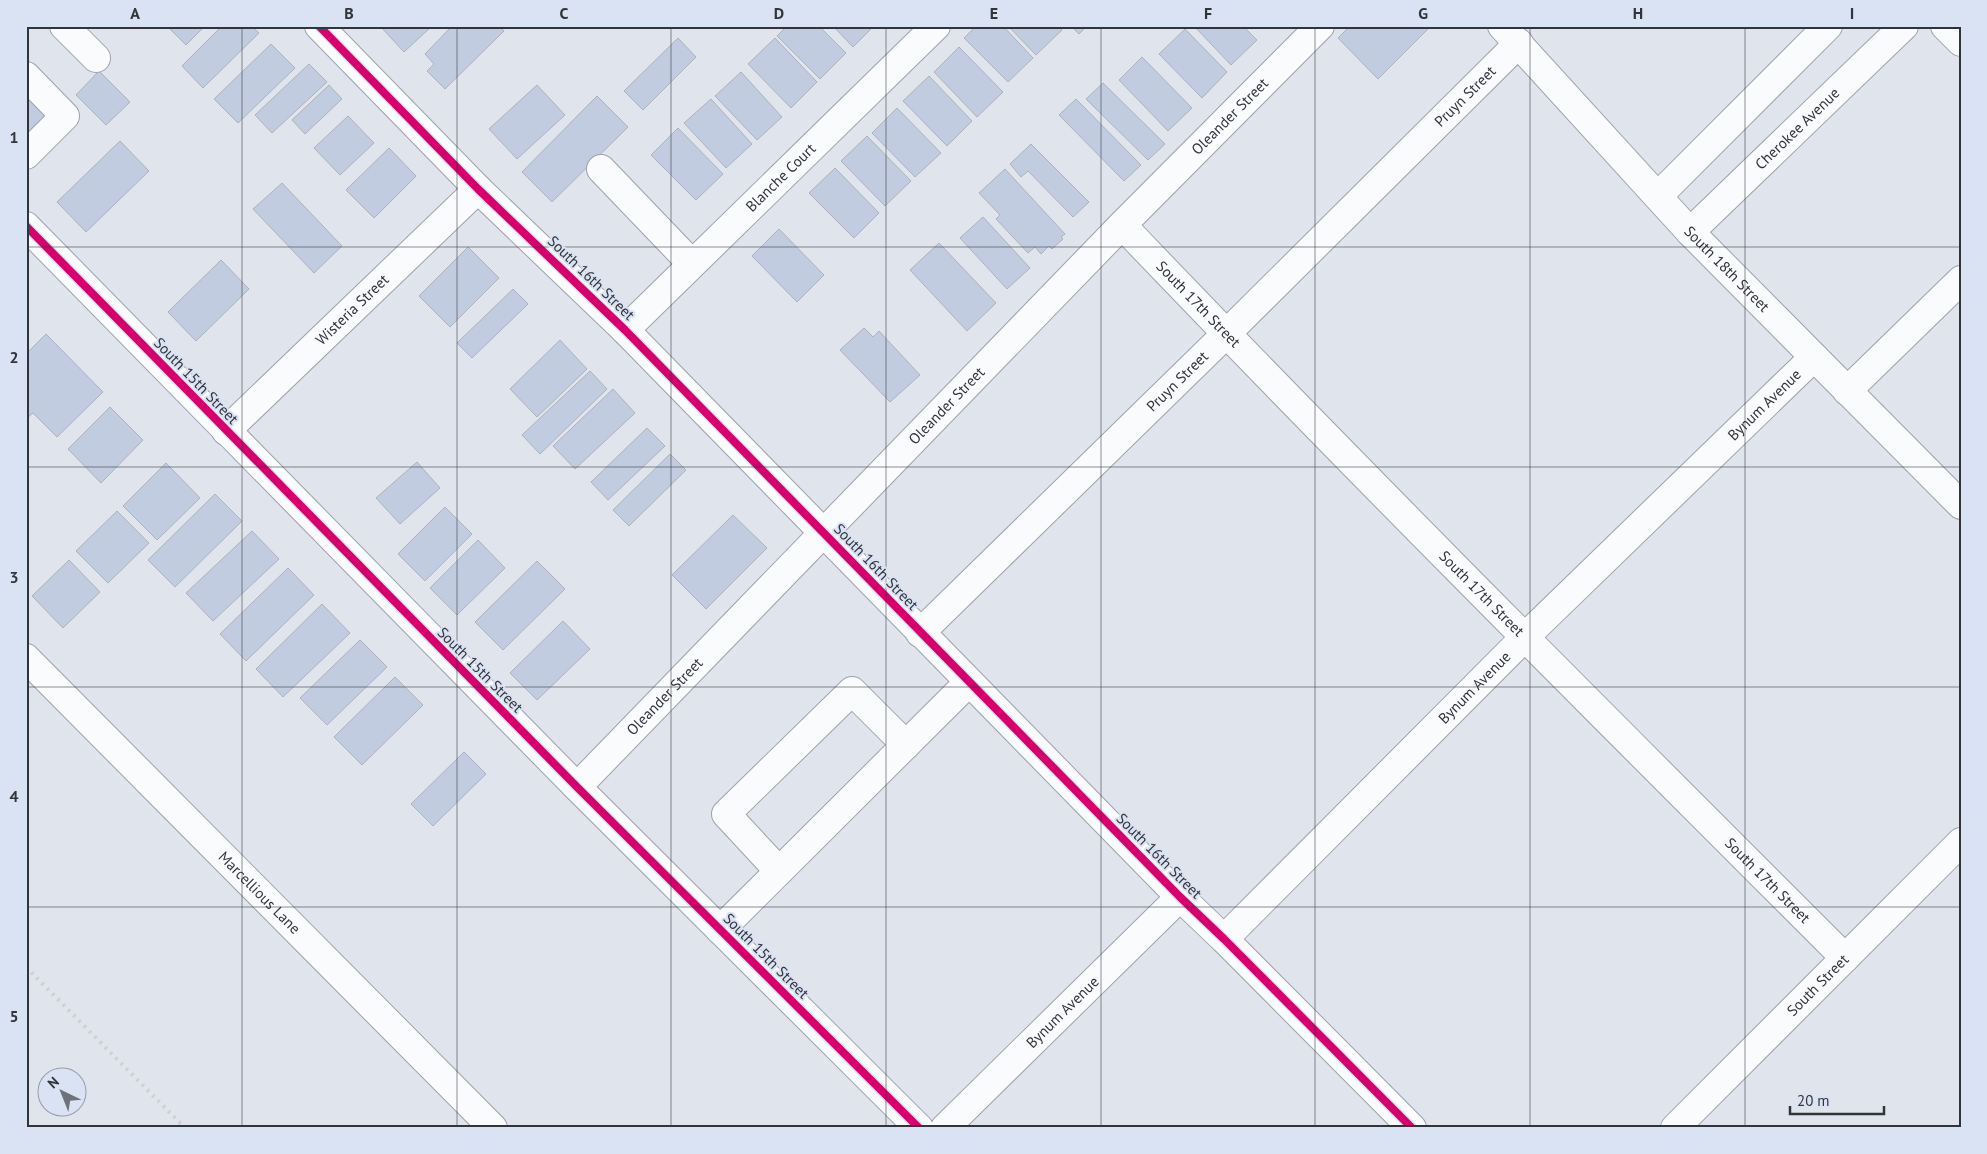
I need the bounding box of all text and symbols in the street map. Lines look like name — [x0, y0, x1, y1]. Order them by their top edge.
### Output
text: A — [130, 3, 140, 23]
text: B — [344, 3, 354, 23]
text: C — [560, 3, 569, 23]
text: D — [774, 3, 784, 23]
text: E — [990, 3, 998, 23]
text: F — [1204, 3, 1212, 23]
text: G — [1418, 3, 1428, 23]
text: H — [1633, 3, 1643, 23]
text: I — [1850, 3, 1854, 23]
street label: Pruyn Street — [1430, 62, 1499, 131]
street label: Oleander Street — [1187, 74, 1272, 159]
street label: Cherokee Avenue — [1751, 83, 1843, 173]
text: 1 — [9, 127, 19, 147]
street label: Blanche Court — [742, 139, 819, 216]
street label: South 18th Street — [1680, 222, 1774, 316]
street label: South 16th Street — [544, 231, 639, 324]
street label: South 17th Street — [1152, 257, 1245, 351]
street label: Wisteria Street — [311, 270, 392, 349]
street label: South 15th Street — [150, 333, 243, 428]
text: 2 — [9, 347, 19, 367]
street label: Pruyn Street — [1142, 347, 1212, 415]
street label: Oleander Street — [904, 363, 988, 448]
street label: Bynum Avenue — [1724, 365, 1805, 444]
street label: South 16th Street — [830, 519, 923, 614]
street label: South 17th Street — [1435, 546, 1528, 640]
text: 3 — [9, 567, 19, 587]
street label: South 15th Street — [434, 623, 527, 716]
street label: Bynum Avenue — [1434, 647, 1514, 727]
street label: Oleander Street — [622, 653, 706, 739]
text: 4 — [9, 786, 19, 806]
street label: South 16th Street — [1113, 809, 1206, 902]
street label: South 17th Street — [1721, 833, 1815, 927]
street label: Marcellious Lane — [215, 847, 305, 938]
street label: South 15th Street — [720, 909, 813, 1002]
street label: South Street — [1783, 950, 1852, 1020]
street label: Bynum Avenue — [1022, 972, 1103, 1052]
text: 5 — [9, 1006, 19, 1026]
north arrow — [38, 1066, 88, 1116]
text: N — [44, 1073, 63, 1092]
scale bar — [1790, 1084, 1883, 1116]
text: 20 m — [1797, 1091, 1830, 1110]

